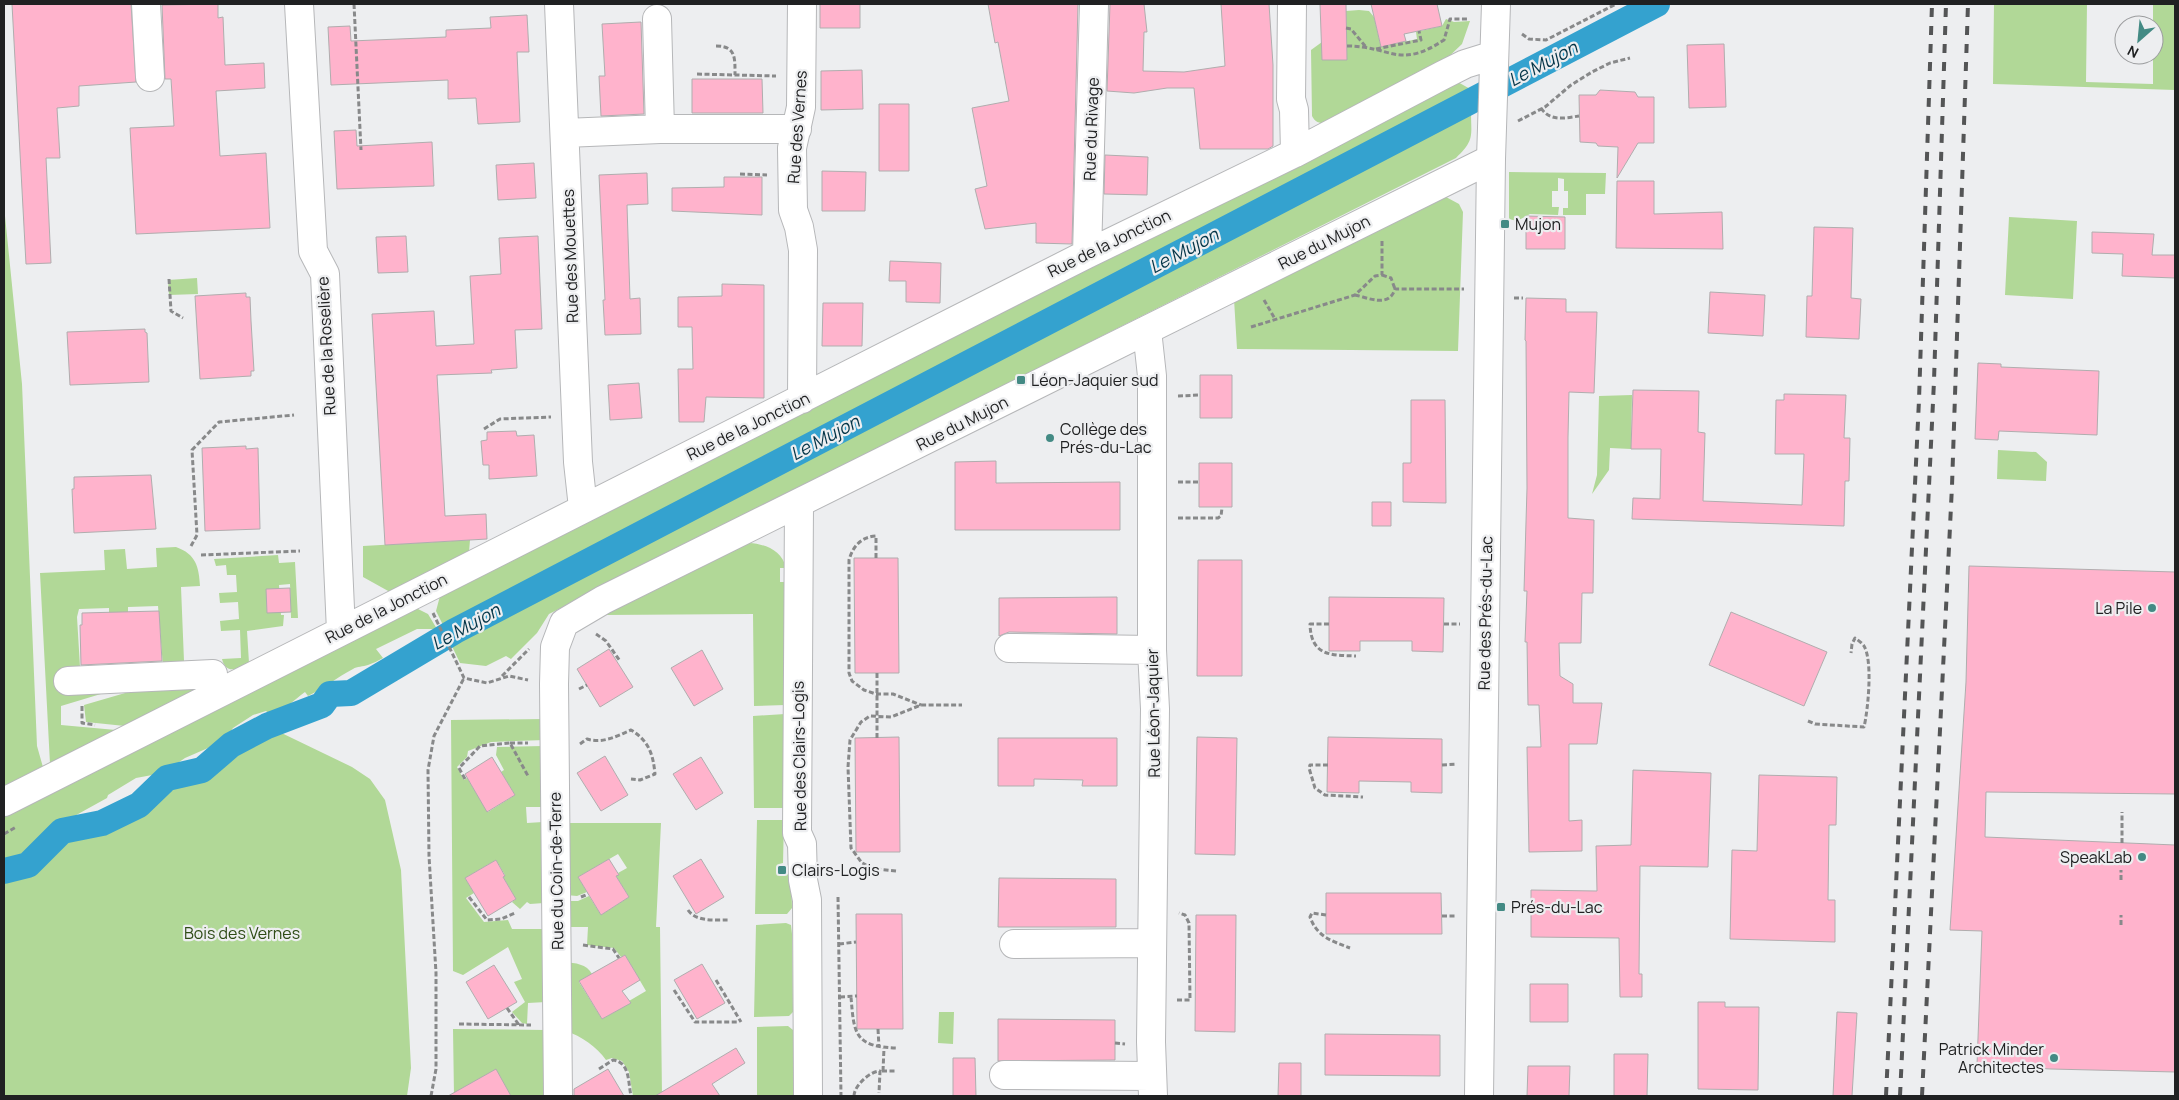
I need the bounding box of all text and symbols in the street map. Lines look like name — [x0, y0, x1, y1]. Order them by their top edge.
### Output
north arrow — [2114, 15, 2164, 65]
water label: Le Mujon — [1504, 34, 1582, 91]
text: N — [2124, 41, 2142, 63]
street label: Rue des Vernes — [782, 70, 812, 184]
street label: Rue du Rivage — [1078, 77, 1104, 181]
street label: Rue des Mouettes — [557, 189, 583, 323]
street label: Rue de la Jonction — [1044, 204, 1174, 282]
street label: Rue du Mujon — [1274, 209, 1374, 275]
place label: Mujon — [1515, 213, 1561, 235]
marker: Mujon — [1499, 218, 1511, 230]
water label: Le Mujon — [1145, 221, 1223, 278]
street label: Rue de la Roselière — [311, 276, 341, 416]
place label: Léon-Jaquier sud — [1031, 369, 1158, 391]
marker: Léon-Jaquier sud — [1015, 374, 1027, 386]
street label: Rue de la Jonction — [683, 387, 813, 465]
street label: Rue du Mujon — [912, 390, 1012, 456]
water label: Le Mujon — [786, 408, 864, 465]
place label: Collège des Prés-du-Lac — [1060, 418, 1152, 458]
marker: Collège des Prés-du-Lac — [1044, 432, 1056, 444]
street label: Rue des Prés-du-Lac — [1473, 536, 1497, 690]
street label: Rue de la Jonction — [321, 568, 451, 648]
water label: Le Mujon — [427, 597, 505, 655]
place label: La Pile — [2095, 597, 2142, 619]
marker: La Pile — [2146, 602, 2158, 614]
street label: Rue Léon-Jaquier — [1141, 648, 1165, 778]
street label: Rue des Clairs-Logis — [787, 681, 811, 831]
street label: Rue du Coin-de-Terre — [544, 792, 568, 950]
place label: SpeakLab — [2060, 846, 2132, 868]
marker: SpeakLab — [2136, 851, 2148, 863]
place label: Clairs-Logis — [792, 859, 880, 881]
marker: Clairs-Logis — [776, 864, 788, 876]
place label: Prés-du-Lac — [1511, 896, 1603, 918]
marker: Prés-du-Lac — [1495, 901, 1507, 913]
park label: Bois des Vernes — [184, 922, 300, 944]
place label: Patrick Minder Architectes — [1939, 1038, 2044, 1078]
marker: Patrick Minder Architectes — [2048, 1052, 2060, 1064]

